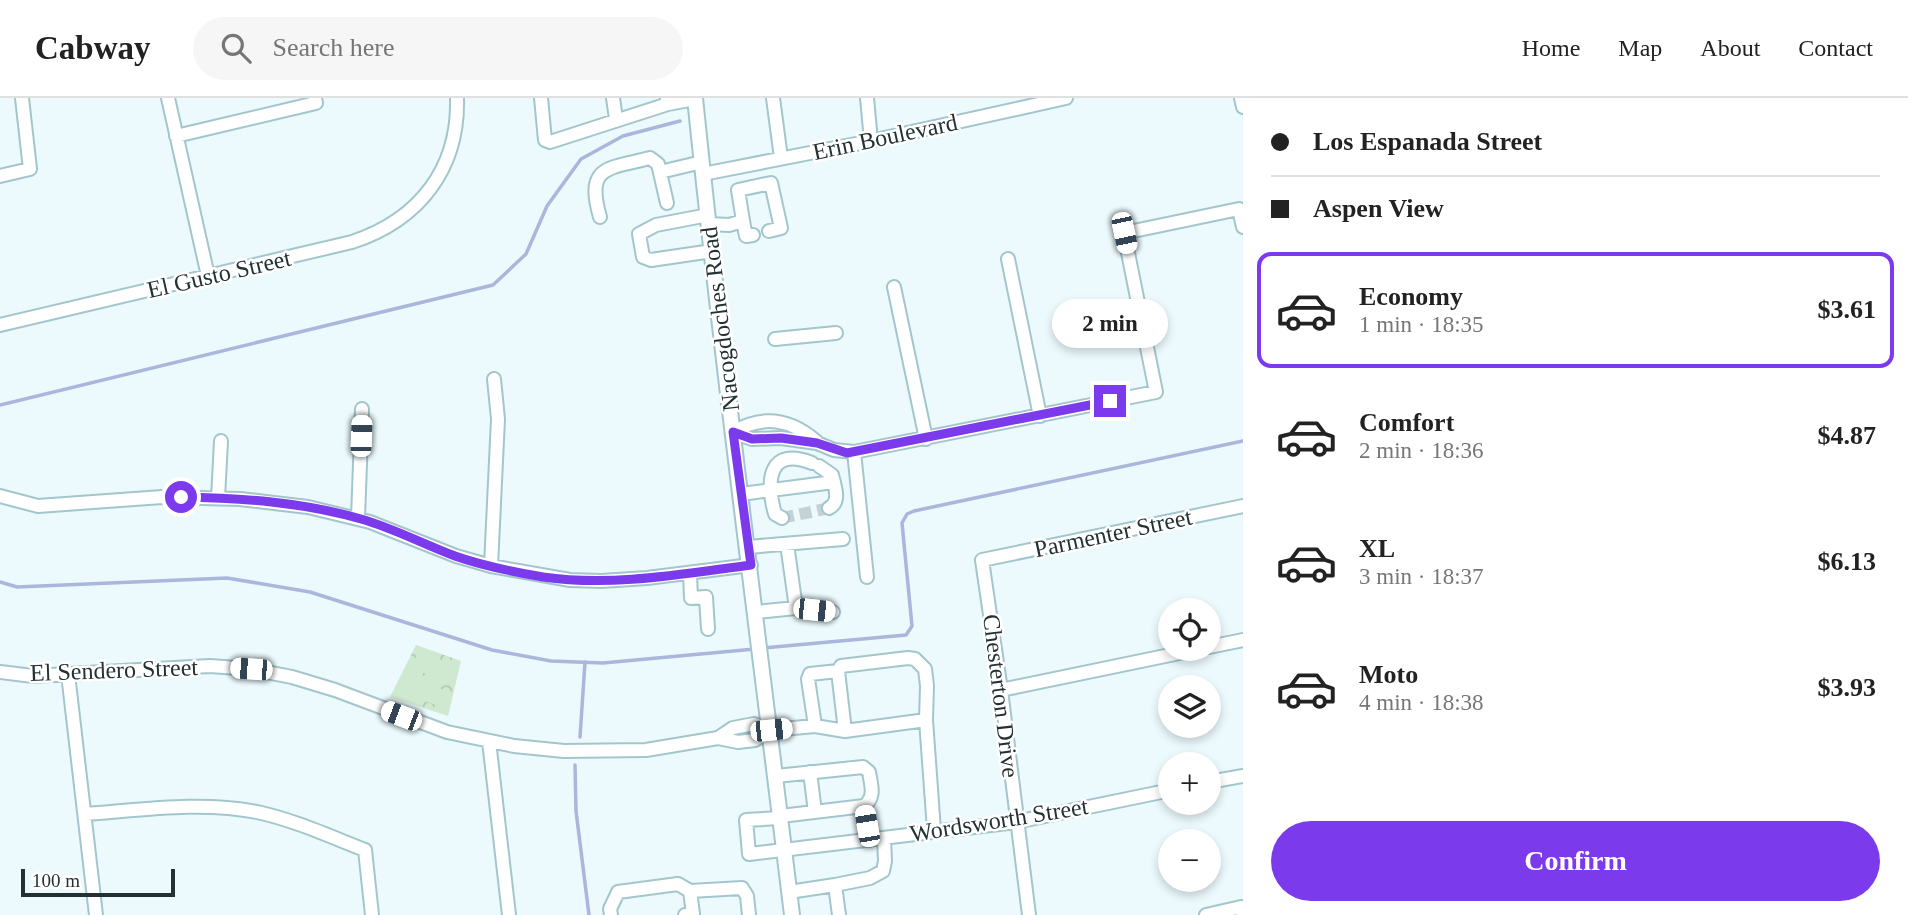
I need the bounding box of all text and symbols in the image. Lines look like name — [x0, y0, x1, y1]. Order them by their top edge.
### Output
search box — [193, 17, 683, 80]
icon: search — [217, 29, 255, 67]
text: Cabway — [35, 30, 151, 66]
text: Search here — [273, 33, 395, 62]
text: Home — [1522, 35, 1580, 61]
text: Map — [1618, 35, 1662, 61]
text: About — [1700, 35, 1760, 61]
text: Contact — [1798, 35, 1873, 61]
street label: Erin Boulevard — [810, 109, 960, 165]
text: Los Espanada Street — [1313, 127, 1542, 156]
text: Aspen View — [1313, 194, 1444, 223]
car — [1110, 210, 1139, 256]
street label: Nacogdoches Road — [696, 225, 744, 413]
street label: El Gusto Street — [145, 245, 294, 303]
icon: car — [1275, 279, 1338, 342]
text: Economy — [1359, 282, 1463, 311]
text: $3.61 — [1818, 295, 1876, 324]
callout: 2 min — [1052, 300, 1168, 348]
text: 2 min — [1082, 311, 1138, 336]
text: 1 min · 18:35 — [1359, 312, 1484, 337]
route end — [1094, 385, 1126, 417]
icon: car — [1275, 405, 1338, 468]
text: Comfort — [1359, 408, 1454, 437]
car — [350, 415, 373, 457]
text: $4.87 — [1818, 421, 1876, 450]
text: 2 min · 18:36 — [1359, 438, 1484, 463]
route start — [165, 481, 197, 513]
street label: Parmenter Street — [1032, 504, 1195, 562]
icon: car — [1275, 531, 1338, 594]
text: XL — [1359, 534, 1395, 563]
text: $6.13 — [1818, 547, 1876, 576]
text: 3 min · 18:37 — [1359, 564, 1484, 589]
car — [793, 597, 836, 623]
map controls — [1158, 598, 1221, 892]
button: locate — [1158, 598, 1221, 661]
street label: Chesterton Drive — [978, 613, 1024, 779]
street label: El Sendero Street — [30, 654, 199, 686]
car — [230, 657, 273, 681]
icon: car — [1275, 657, 1338, 720]
text: Moto — [1359, 660, 1418, 689]
text: $3.93 — [1818, 673, 1876, 702]
button: layers — [1158, 675, 1221, 738]
text: 4 min · 18:38 — [1359, 690, 1484, 715]
car — [378, 699, 425, 733]
car — [750, 717, 793, 743]
button: + — [1158, 752, 1221, 815]
street label: Wordsworth Street — [908, 793, 1090, 847]
car — [854, 803, 881, 849]
button: Confirm — [1271, 821, 1880, 901]
button: − — [1158, 829, 1221, 892]
scale bar — [21, 866, 175, 898]
text: 100 m — [32, 870, 80, 891]

